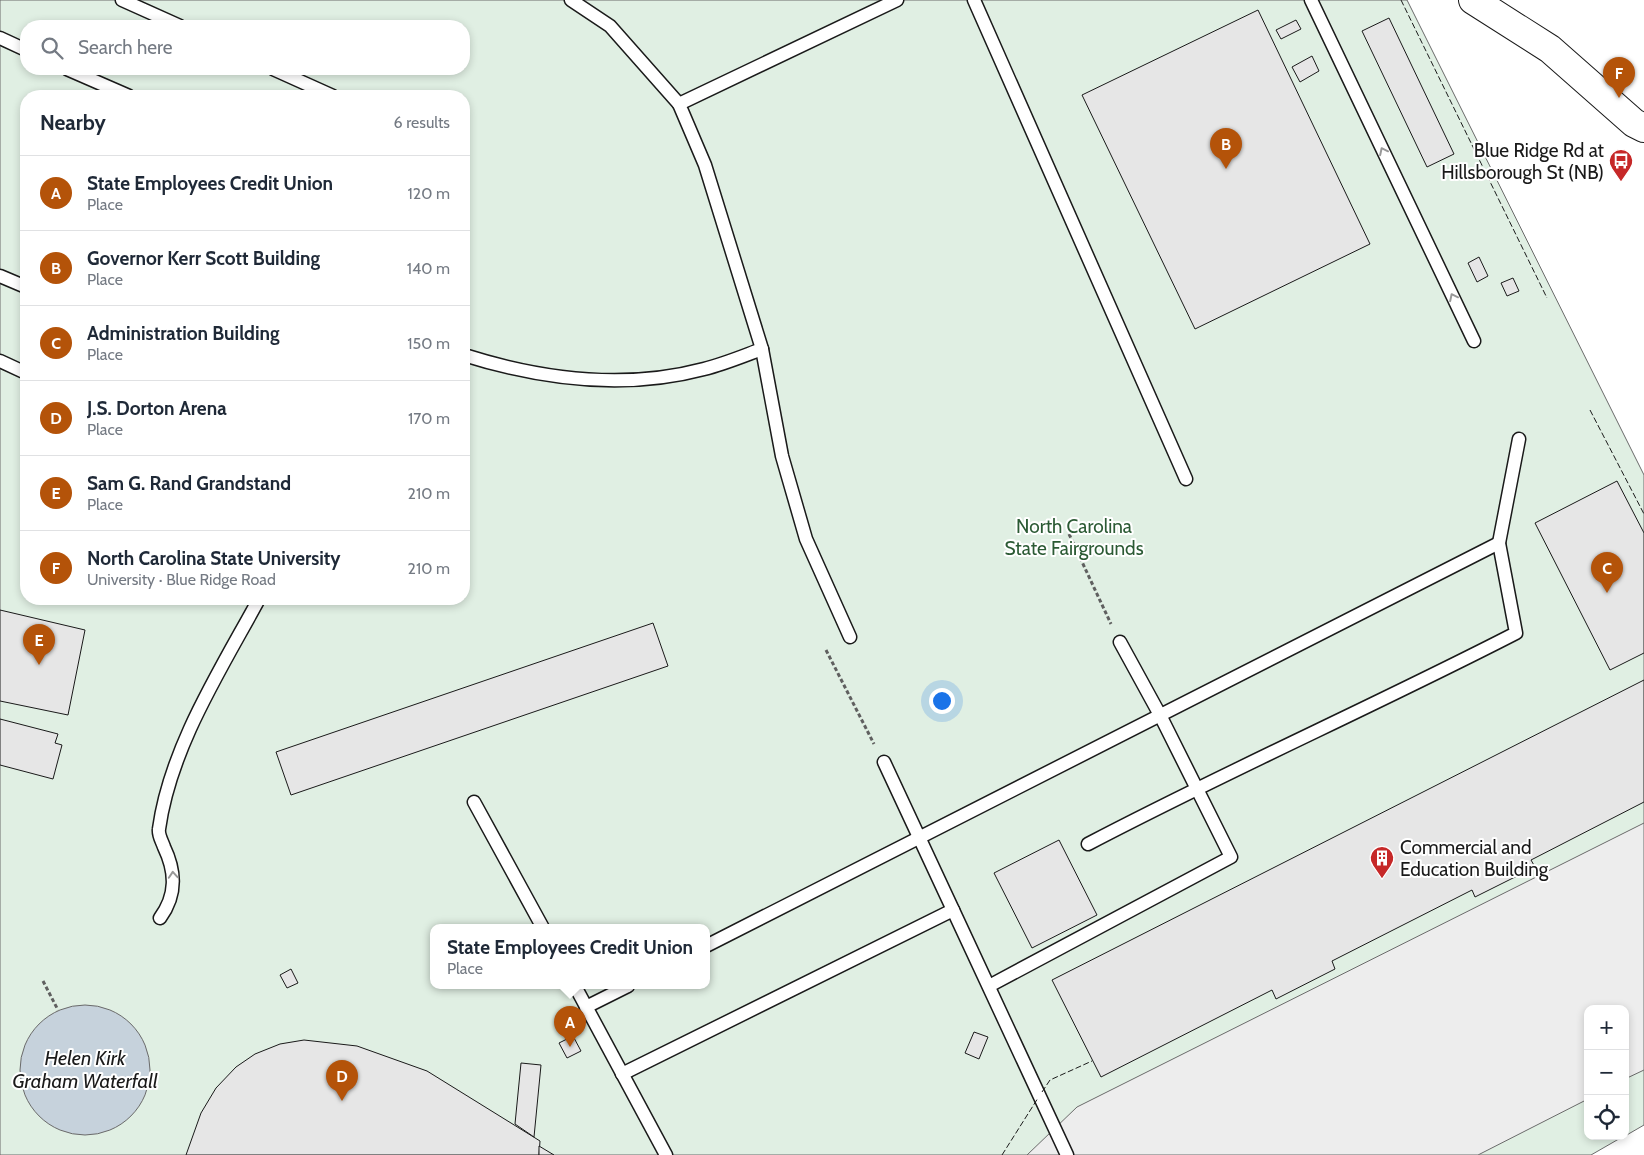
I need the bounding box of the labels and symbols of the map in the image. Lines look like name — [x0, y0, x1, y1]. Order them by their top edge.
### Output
pin: F — [1603, 57, 1635, 98]
pin: B — [1210, 128, 1242, 169]
place label: Blue Ridge Rd at Hillsborough St (NB) — [1441, 139, 1605, 184]
one-way arrow — [1379, 147, 1389, 156]
bus stop icon: Blue Ridge Rd at Hillsborough St (NB) — [1608, 148, 1634, 182]
one-way arrow — [1449, 293, 1459, 302]
park label: North Carolina State Fairgrounds — [1004, 515, 1144, 560]
pin: C — [1591, 552, 1623, 593]
pin: E — [23, 624, 55, 665]
your location — [929, 688, 955, 714]
place label: Commercial and Education Building — [1400, 836, 1549, 881]
building icon: Commercial and Education Building — [1369, 845, 1395, 879]
one-way arrow — [167, 871, 178, 879]
pin: A — [554, 1006, 586, 1047]
water label: Helen Kirk Graham Waterfall — [12, 1046, 158, 1093]
pin: D — [326, 1060, 358, 1101]

